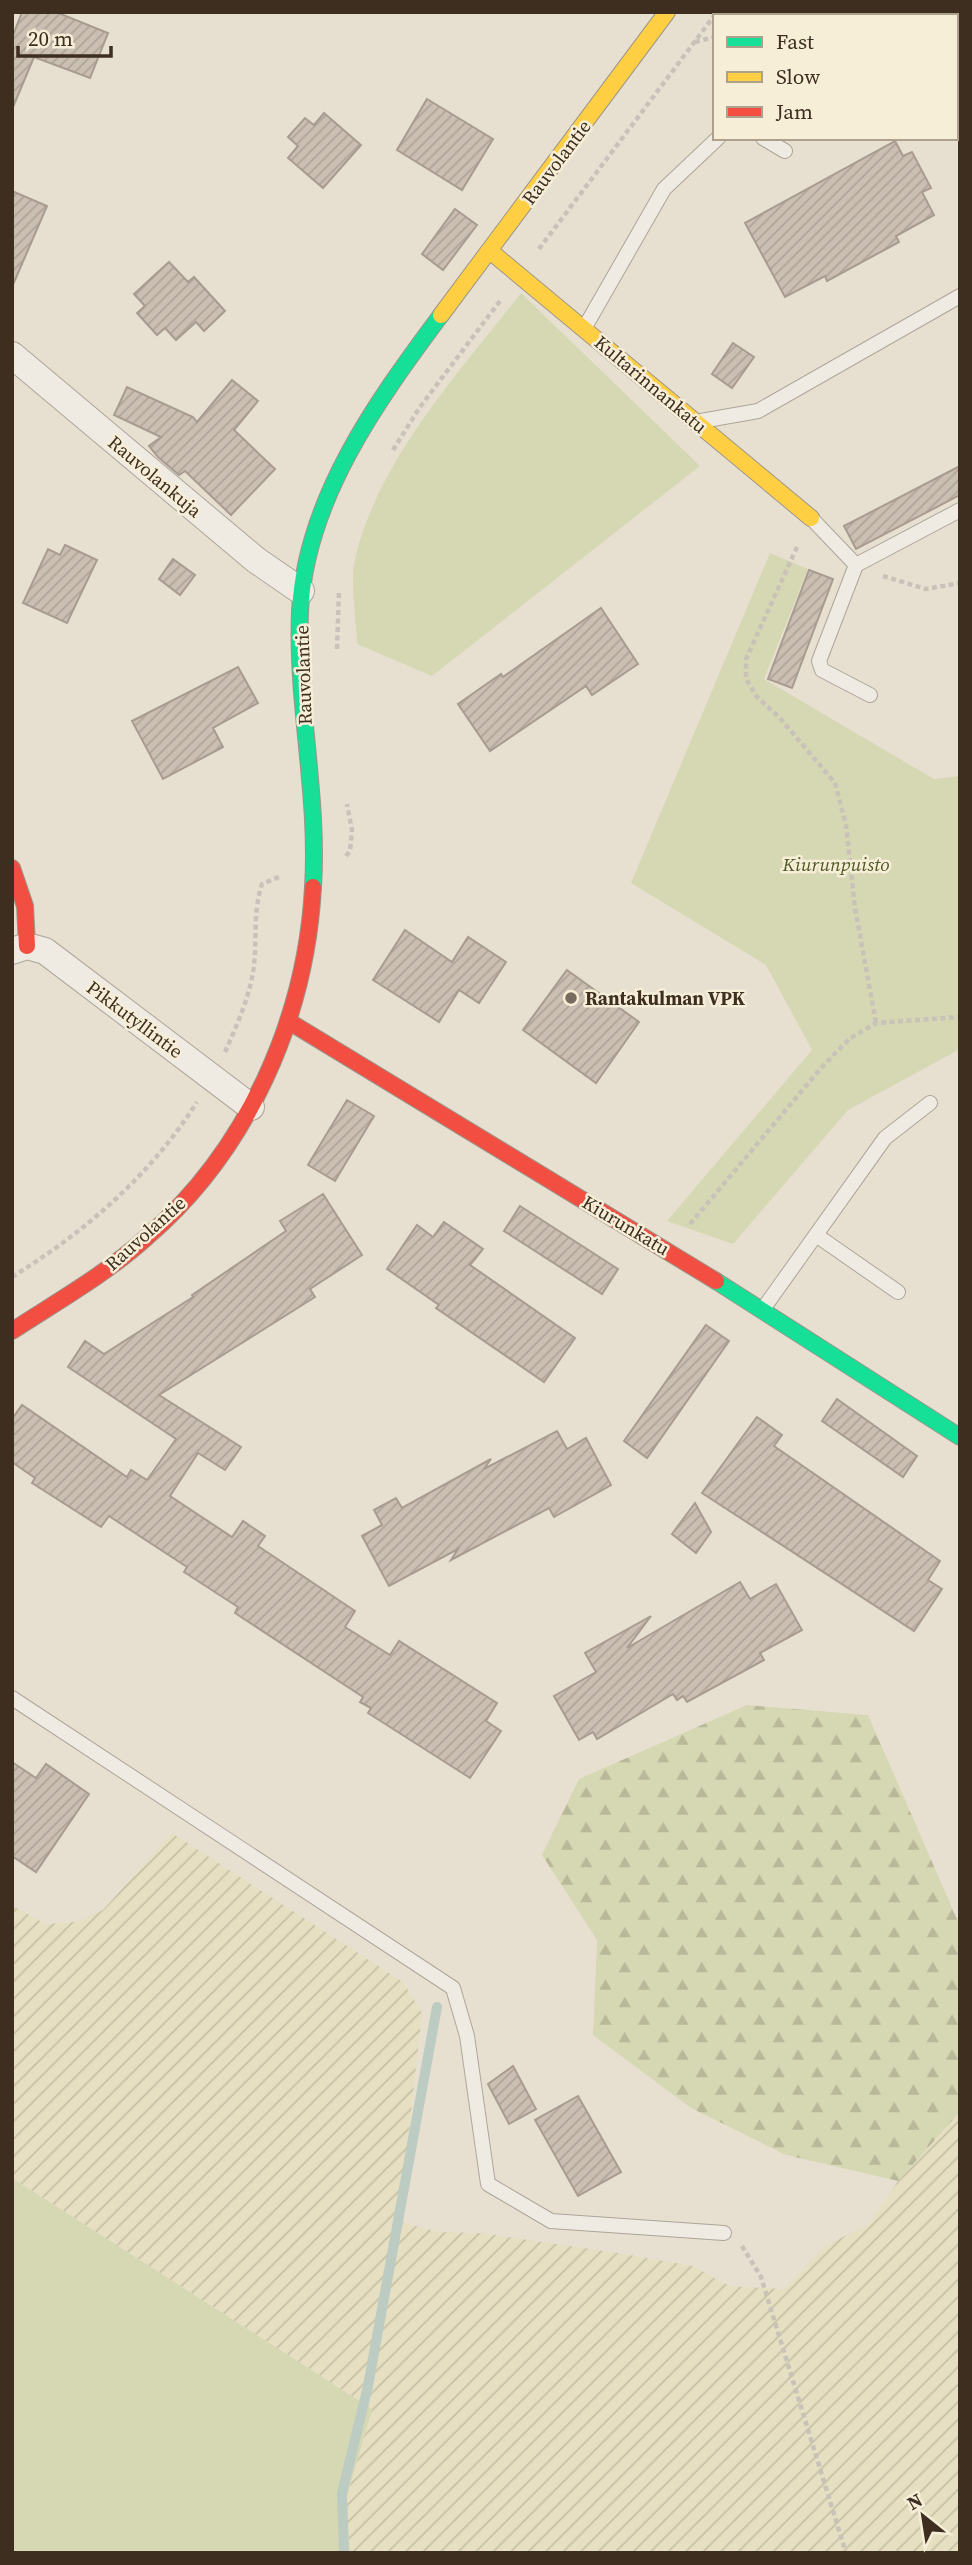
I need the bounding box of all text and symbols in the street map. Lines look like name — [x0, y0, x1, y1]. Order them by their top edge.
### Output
scale bar — [18, 14, 110, 58]
legend — [713, 14, 958, 140]
text: 20 m — [28, 24, 73, 53]
text: Fast — [776, 27, 814, 56]
text: Slow — [776, 62, 820, 91]
text: Jam — [775, 97, 813, 126]
street label: Rauvolantie — [515, 114, 597, 210]
street label: Kultarinnankatu — [589, 329, 713, 439]
street label: Rauvolankuja — [103, 429, 208, 523]
street label: Rauvolantie — [288, 624, 318, 726]
park label: Kiurunpuisto — [782, 851, 890, 877]
street label: Pikkutyllintie — [82, 974, 188, 1064]
place label: Rantakulman VPK — [585, 985, 746, 1011]
marker: Rantakulman VPK — [563, 990, 579, 1006]
street label: Kiurunkatu — [578, 1189, 674, 1261]
street label: Rauvolantie — [99, 1190, 191, 1276]
north arrow — [888, 2481, 958, 2551]
text: N — [902, 2486, 927, 2516]

